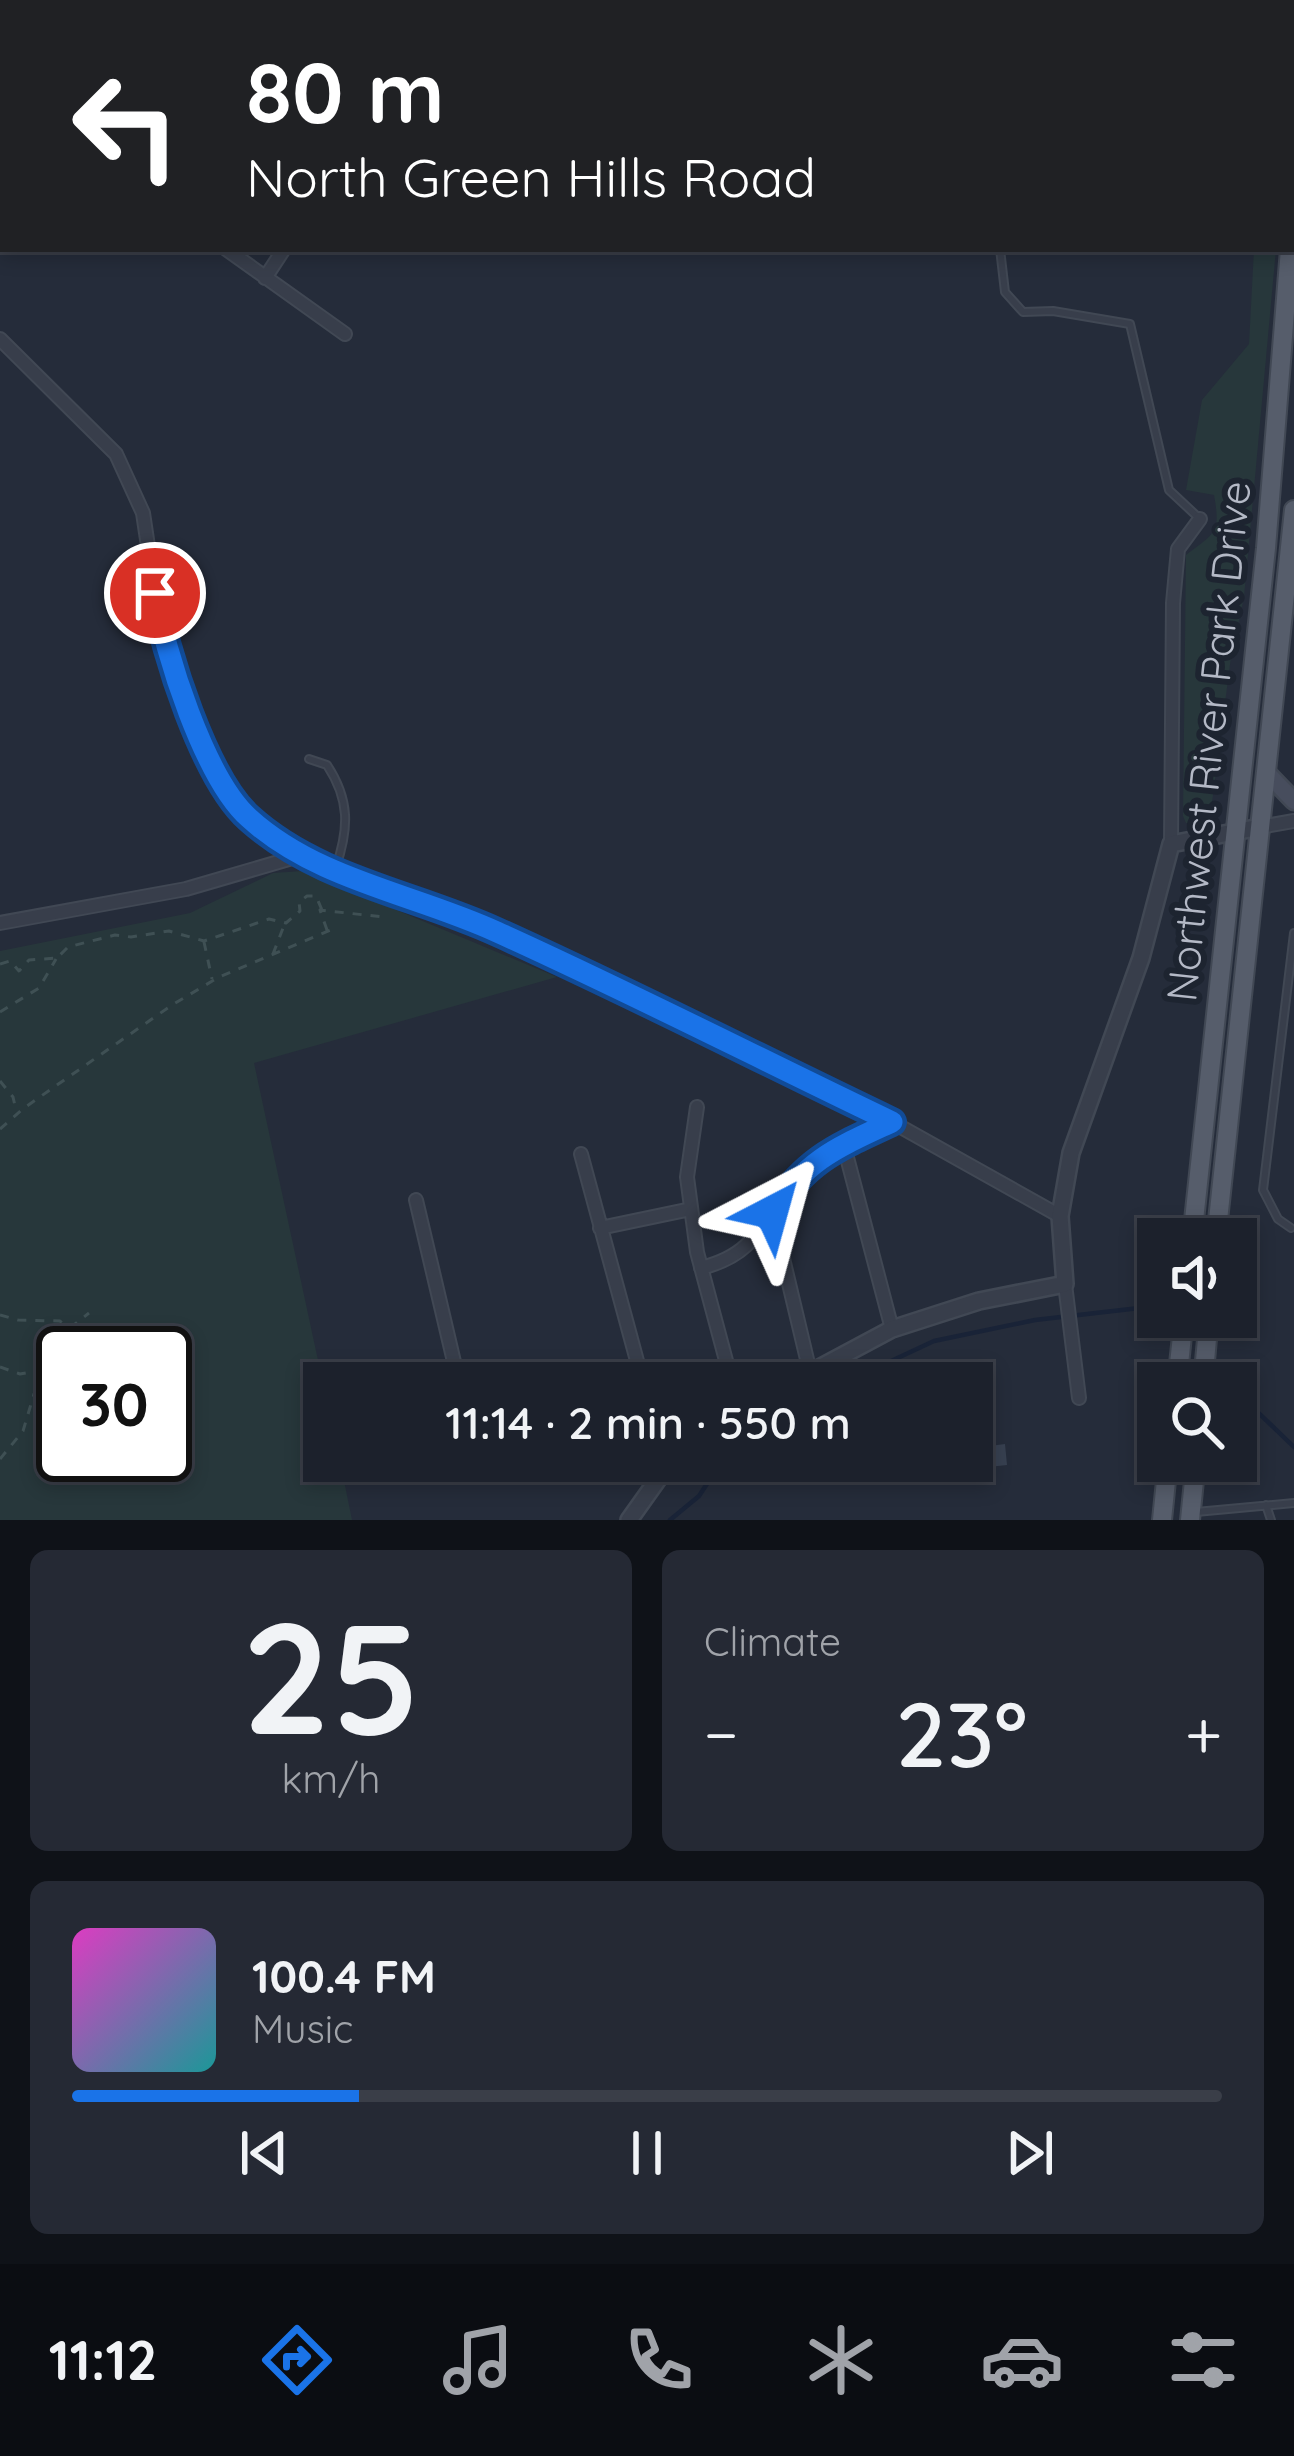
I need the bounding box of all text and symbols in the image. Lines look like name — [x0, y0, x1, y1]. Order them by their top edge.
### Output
text: 80 m — [246, 39, 445, 144]
icon: left — [48, 48, 204, 204]
text: North Green Hills Road — [246, 143, 816, 211]
street label: Northwest River Park Drive — [1154, 478, 1262, 1004]
pin — [104, 542, 206, 644]
icon: arrive — [122, 560, 188, 626]
position arrow — [709, 1149, 835, 1275]
map controls — [1137, 1218, 1257, 1482]
button: sound — [1137, 1218, 1257, 1338]
speed limit sign: 30 — [36, 1326, 192, 1482]
button: search — [1137, 1362, 1257, 1482]
text: 11:14 · 2 min · 550 m — [445, 1394, 851, 1450]
text: 25 — [242, 1578, 420, 1773]
text: Climate — [704, 1617, 841, 1666]
text: 23° — [895, 1677, 1028, 1790]
text: − — [704, 1692, 738, 1775]
text: + — [1185, 1692, 1222, 1775]
text: km/h — [282, 1754, 380, 1803]
text: 100.4 FM — [252, 1948, 436, 2004]
text: Music — [252, 2004, 353, 2053]
icon: previous — [231, 2120, 297, 2186]
icon: pause — [614, 2120, 680, 2186]
icon: next — [997, 2120, 1063, 2186]
icon: directions — [255, 2318, 339, 2402]
icon: music — [436, 2318, 520, 2402]
icon: phone — [617, 2318, 701, 2402]
icon: climate — [799, 2318, 883, 2402]
icon: car — [980, 2318, 1064, 2402]
icon: filters — [1161, 2318, 1245, 2402]
text: 11:12 — [49, 2326, 157, 2394]

